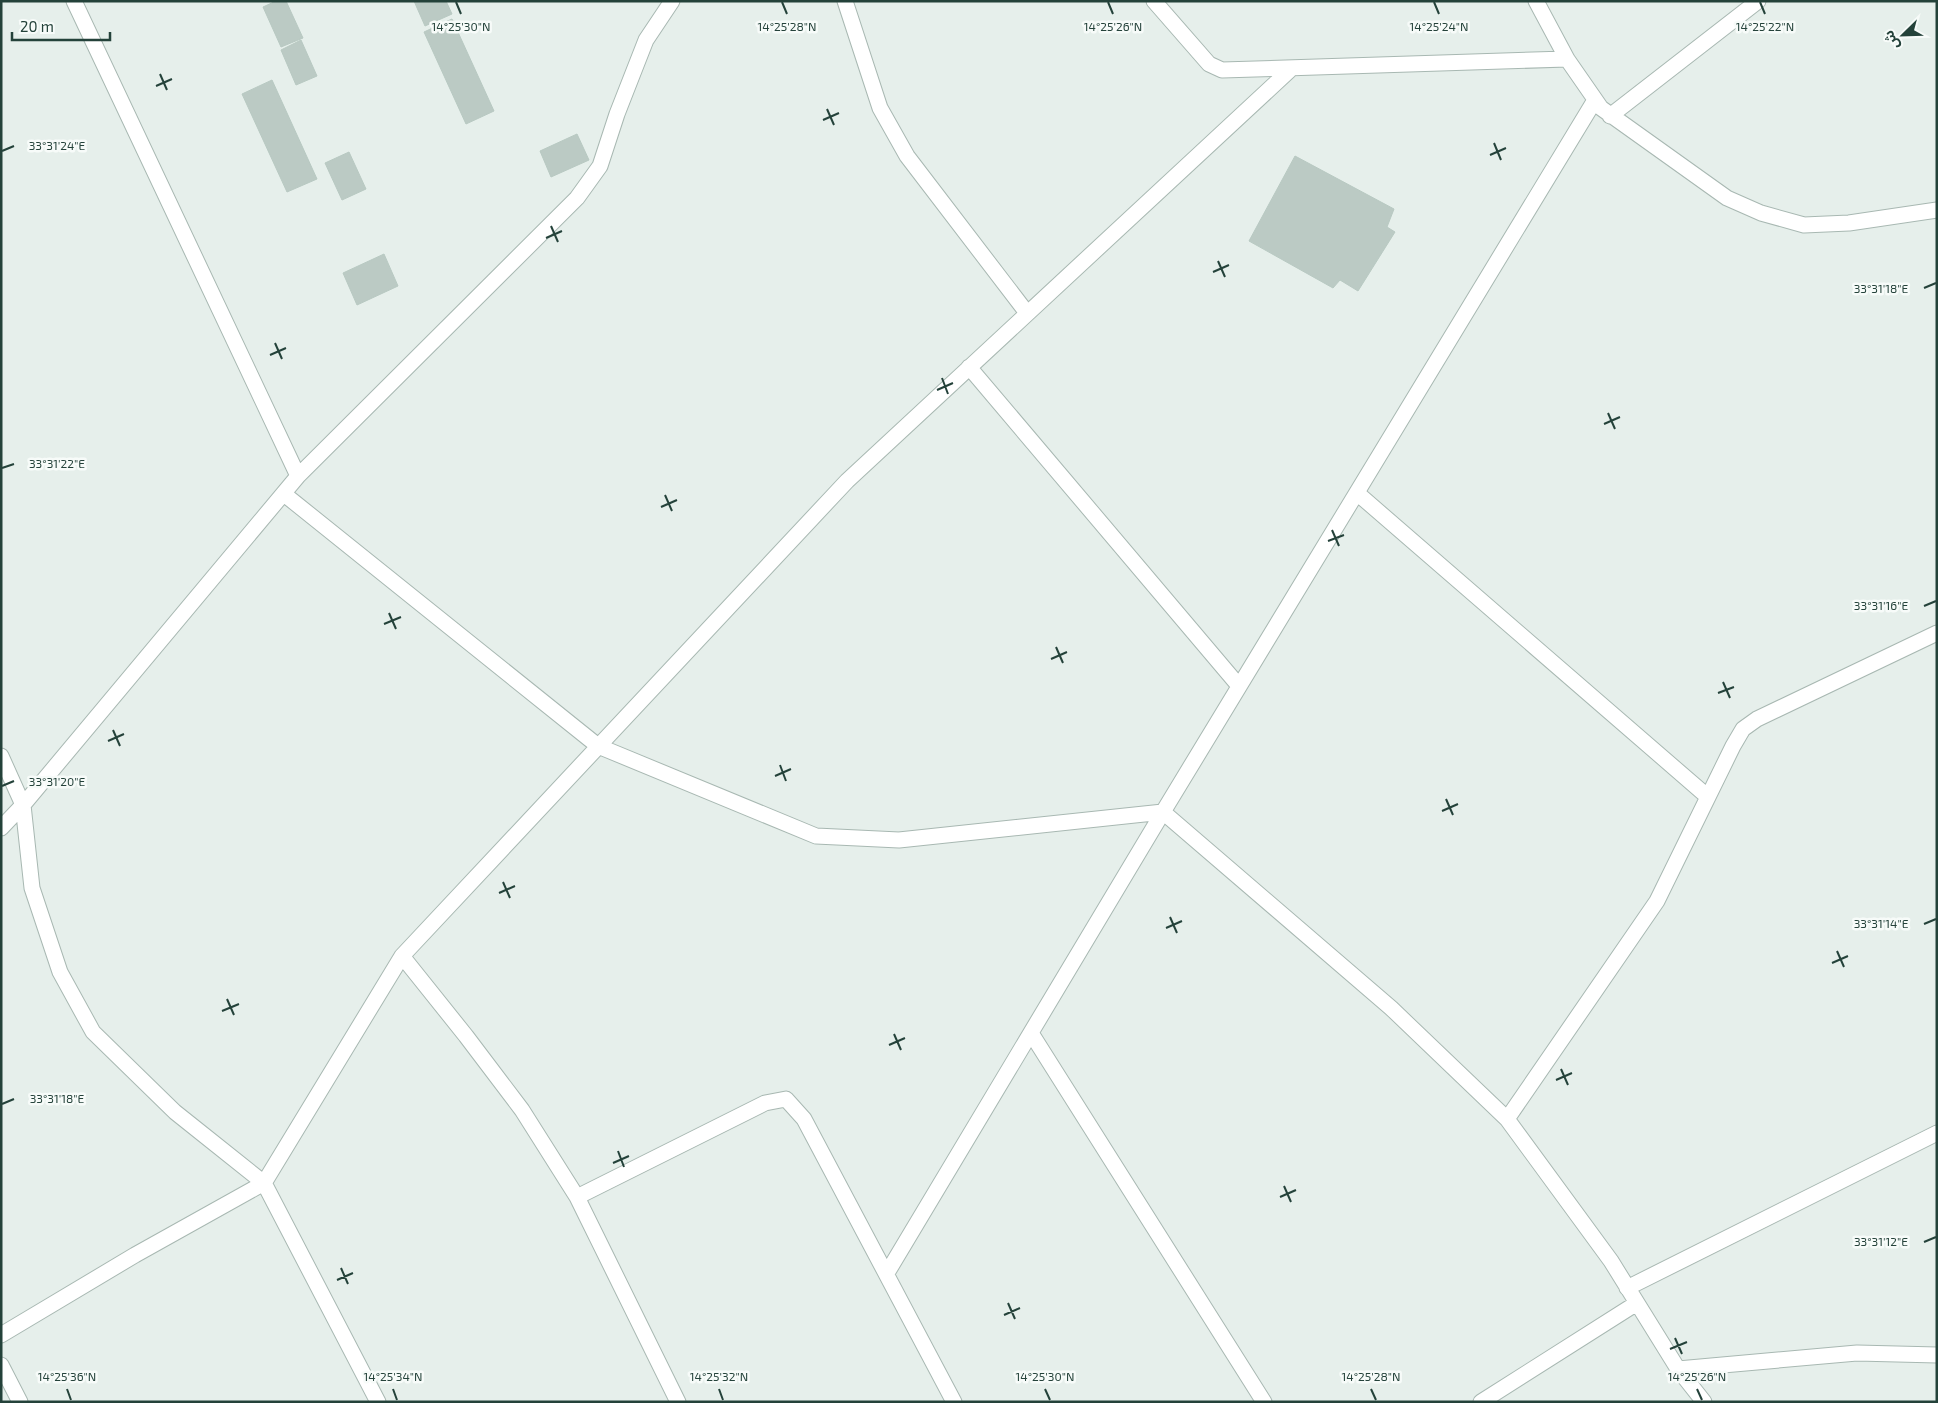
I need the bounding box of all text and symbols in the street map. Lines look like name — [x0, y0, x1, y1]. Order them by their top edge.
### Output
scale bar — [12, 10, 110, 42]
north arrow — [1878, 10, 1928, 60]
text: 20 m — [20, 17, 54, 35]
text: 14°25'30"N — [432, 19, 490, 33]
text: 14°25'28"N — [758, 19, 816, 33]
text: 14°25'26"N — [1084, 19, 1142, 33]
text: 14°25'24"N — [1410, 19, 1468, 33]
text: 14°25'22"N — [1736, 19, 1794, 33]
text: ش — [1879, 28, 1902, 52]
text: 33°31'24"E — [29, 138, 86, 152]
text: 33°31'18"E — [1854, 281, 1909, 295]
text: 33°31'22"E — [29, 456, 85, 470]
text: 33°31'16"E — [1854, 598, 1908, 612]
text: 33°31'20"E — [29, 774, 86, 788]
text: 33°31'14"E — [1854, 916, 1909, 930]
text: 33°31'18"E — [30, 1091, 85, 1105]
text: 33°31'12"E — [1854, 1234, 1908, 1248]
text: 14°25'36"N — [38, 1369, 96, 1383]
text: 14°25'34"N — [364, 1369, 422, 1383]
text: 14°25'32"N — [690, 1369, 748, 1383]
text: 14°25'30"N — [1016, 1369, 1074, 1383]
text: 14°25'28"N — [1342, 1369, 1400, 1383]
text: 14°25'26"N — [1668, 1369, 1726, 1383]

